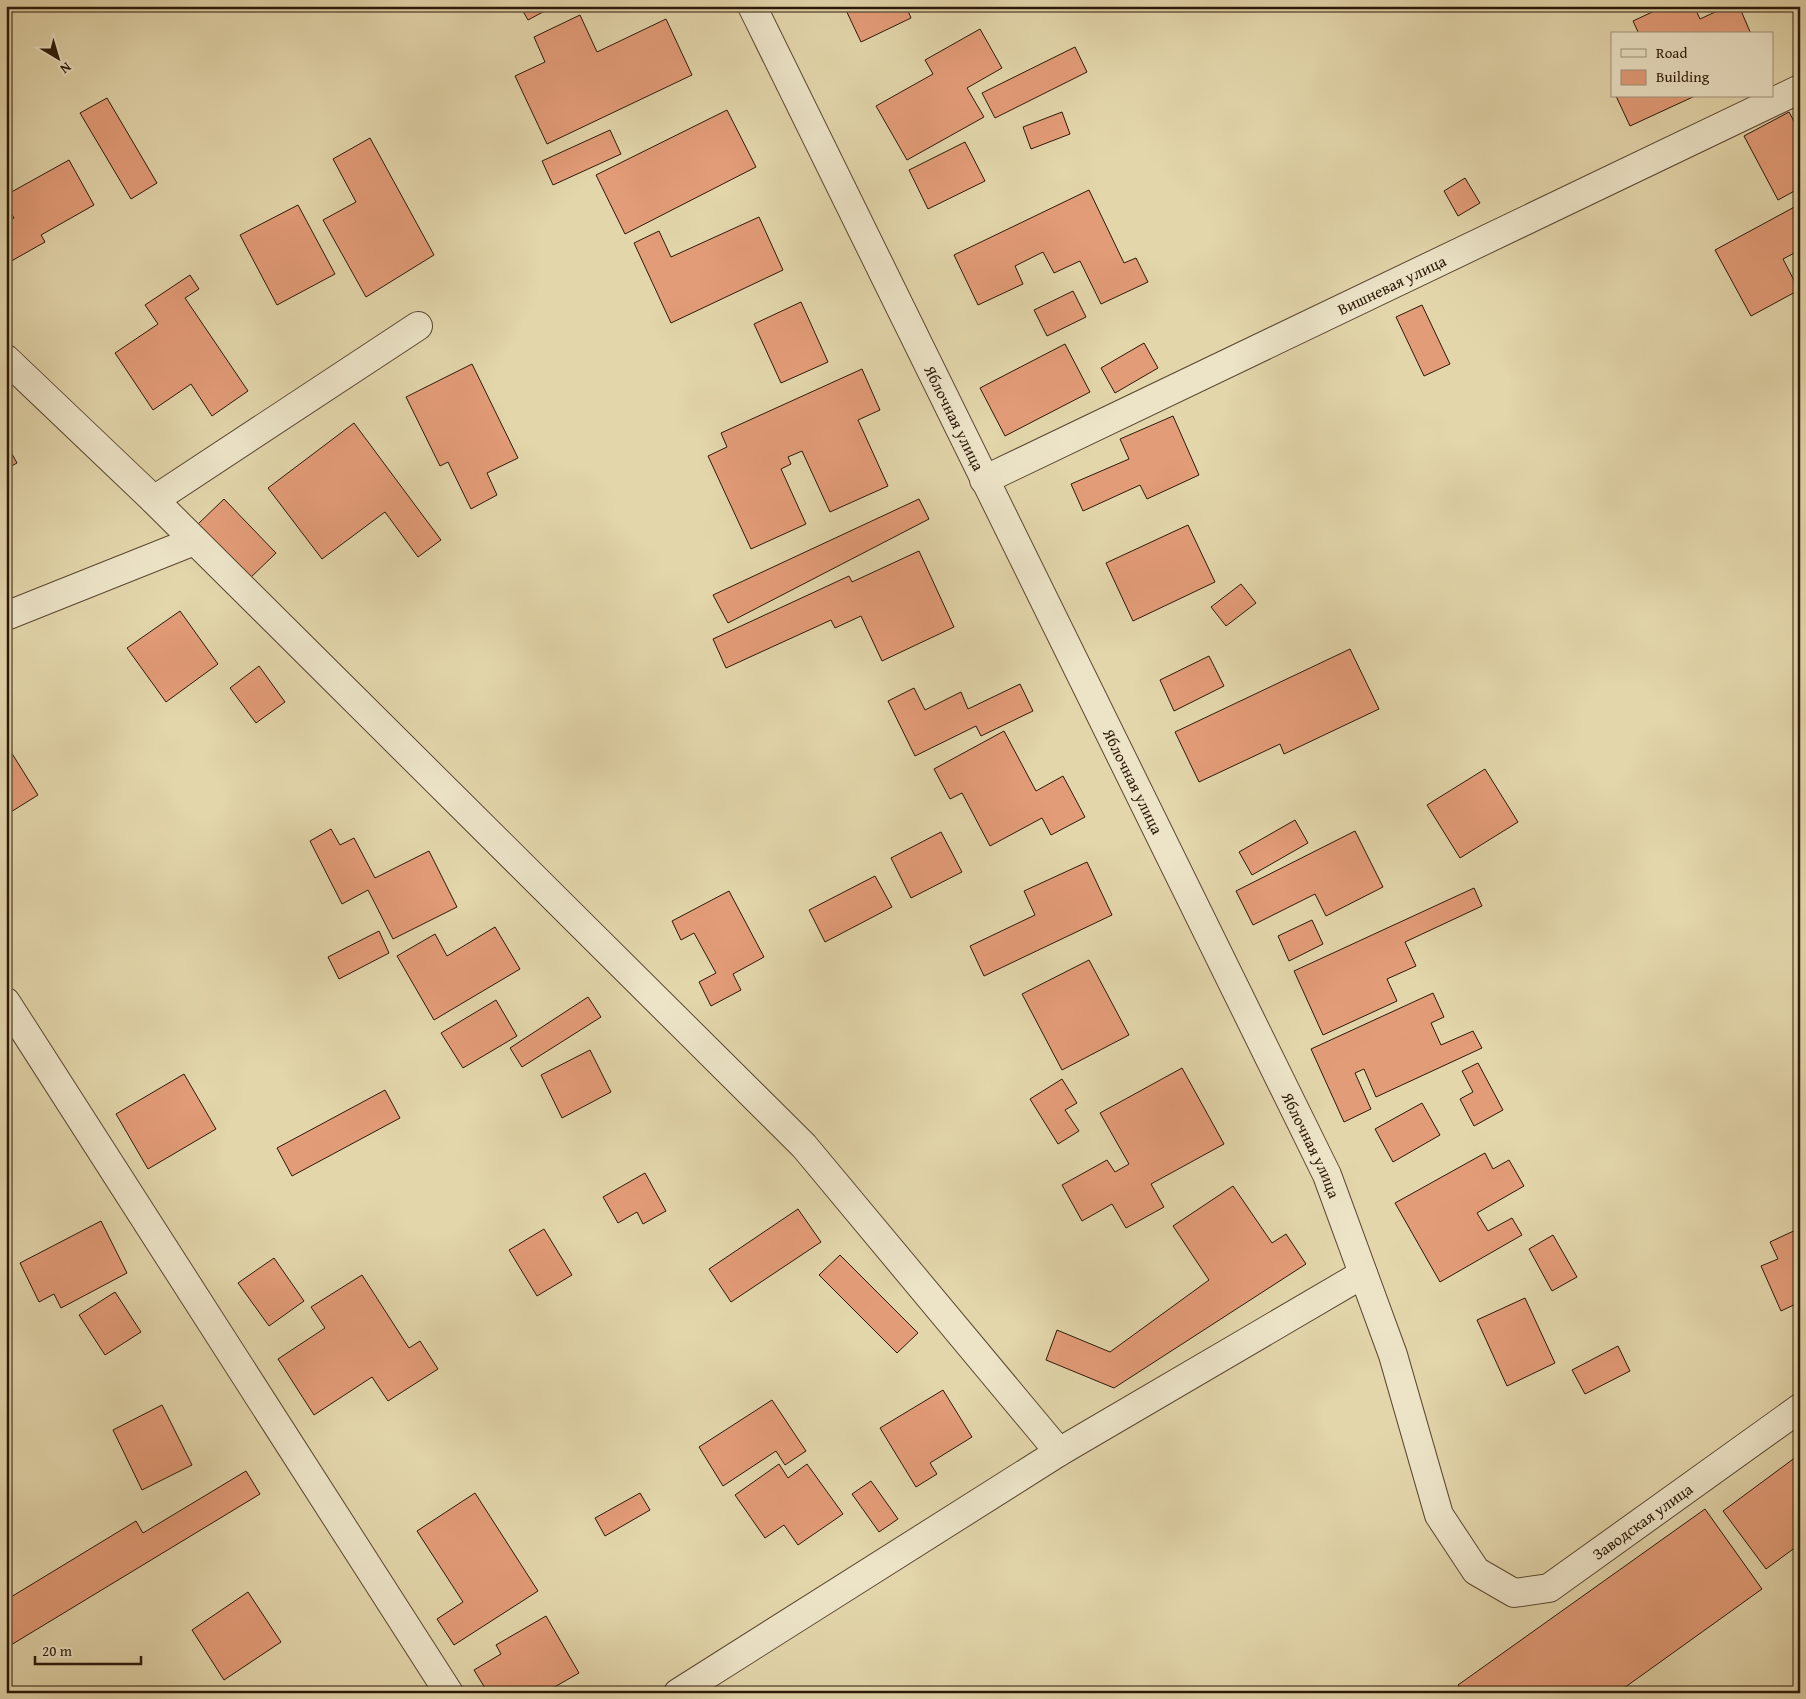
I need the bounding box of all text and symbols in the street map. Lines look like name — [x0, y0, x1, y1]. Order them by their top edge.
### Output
north arrow — [32, 32, 82, 82]
legend — [1611, 32, 1774, 98]
text: Road — [1656, 42, 1687, 63]
text: N — [56, 57, 76, 79]
text: Building — [1656, 66, 1710, 87]
street label: Вишневая улица — [1333, 248, 1450, 321]
street label: Яблочная улица — [918, 360, 991, 475]
street label: Яблочная улица — [1097, 724, 1170, 838]
street label: Яблочная улица — [1276, 1087, 1347, 1202]
street label: Заводская улица — [1587, 1477, 1698, 1565]
scale bar — [35, 1634, 141, 1666]
text: 20 m — [42, 1640, 73, 1661]

